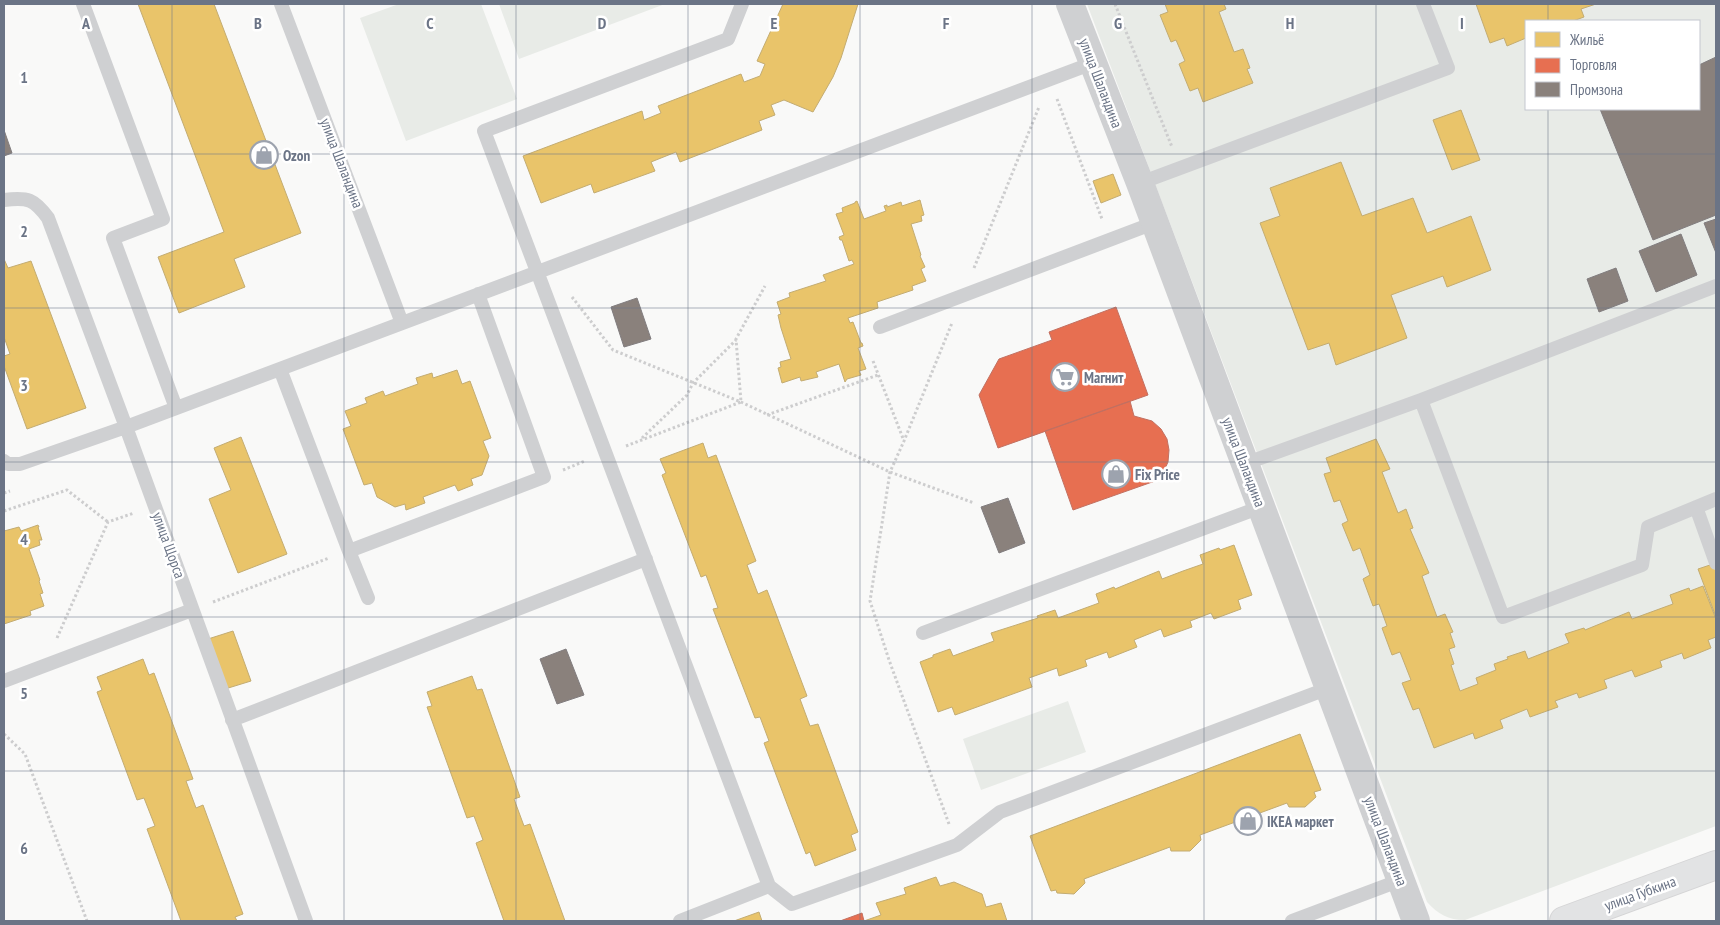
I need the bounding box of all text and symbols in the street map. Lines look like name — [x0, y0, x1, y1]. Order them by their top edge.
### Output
text: A — [81, 13, 91, 33]
text: B — [254, 13, 262, 33]
text: C — [426, 13, 434, 33]
text: D — [598, 13, 607, 33]
text: E — [771, 13, 778, 33]
text: F — [943, 13, 950, 33]
text: G — [1114, 13, 1122, 33]
text: H — [1286, 13, 1294, 33]
text: I — [1460, 13, 1464, 33]
legend — [1525, 20, 1700, 110]
text: Жильё — [1569, 30, 1604, 49]
street label: улица Шаландина — [1075, 35, 1127, 131]
text: Торговля — [1570, 55, 1617, 74]
text: 1 — [20, 67, 28, 87]
text: Промзона — [1570, 80, 1623, 99]
street label: улица Шаландина — [316, 115, 368, 211]
shop icon: Ozon — [249, 140, 279, 170]
place label: Ozon — [283, 146, 310, 165]
text: 2 — [20, 221, 28, 241]
supermarket icon: Магнит — [1050, 362, 1080, 392]
place label: Магнит — [1084, 368, 1124, 387]
text: 3 — [20, 375, 28, 395]
street label: улица Шаландина — [1218, 414, 1270, 510]
shop icon: Fix Price — [1101, 459, 1131, 489]
place label: Fix Price — [1135, 465, 1180, 484]
street label: улица Щорса — [148, 509, 190, 581]
text: 4 — [20, 529, 28, 549]
text: 5 — [20, 683, 28, 703]
street label: улица Шаландина — [1360, 793, 1412, 889]
shop icon: IKEA маркет — [1233, 806, 1263, 836]
place label: IKEA маркет — [1267, 812, 1334, 831]
text: 6 — [20, 838, 28, 858]
street label: улица Губкина — [1602, 871, 1678, 915]

